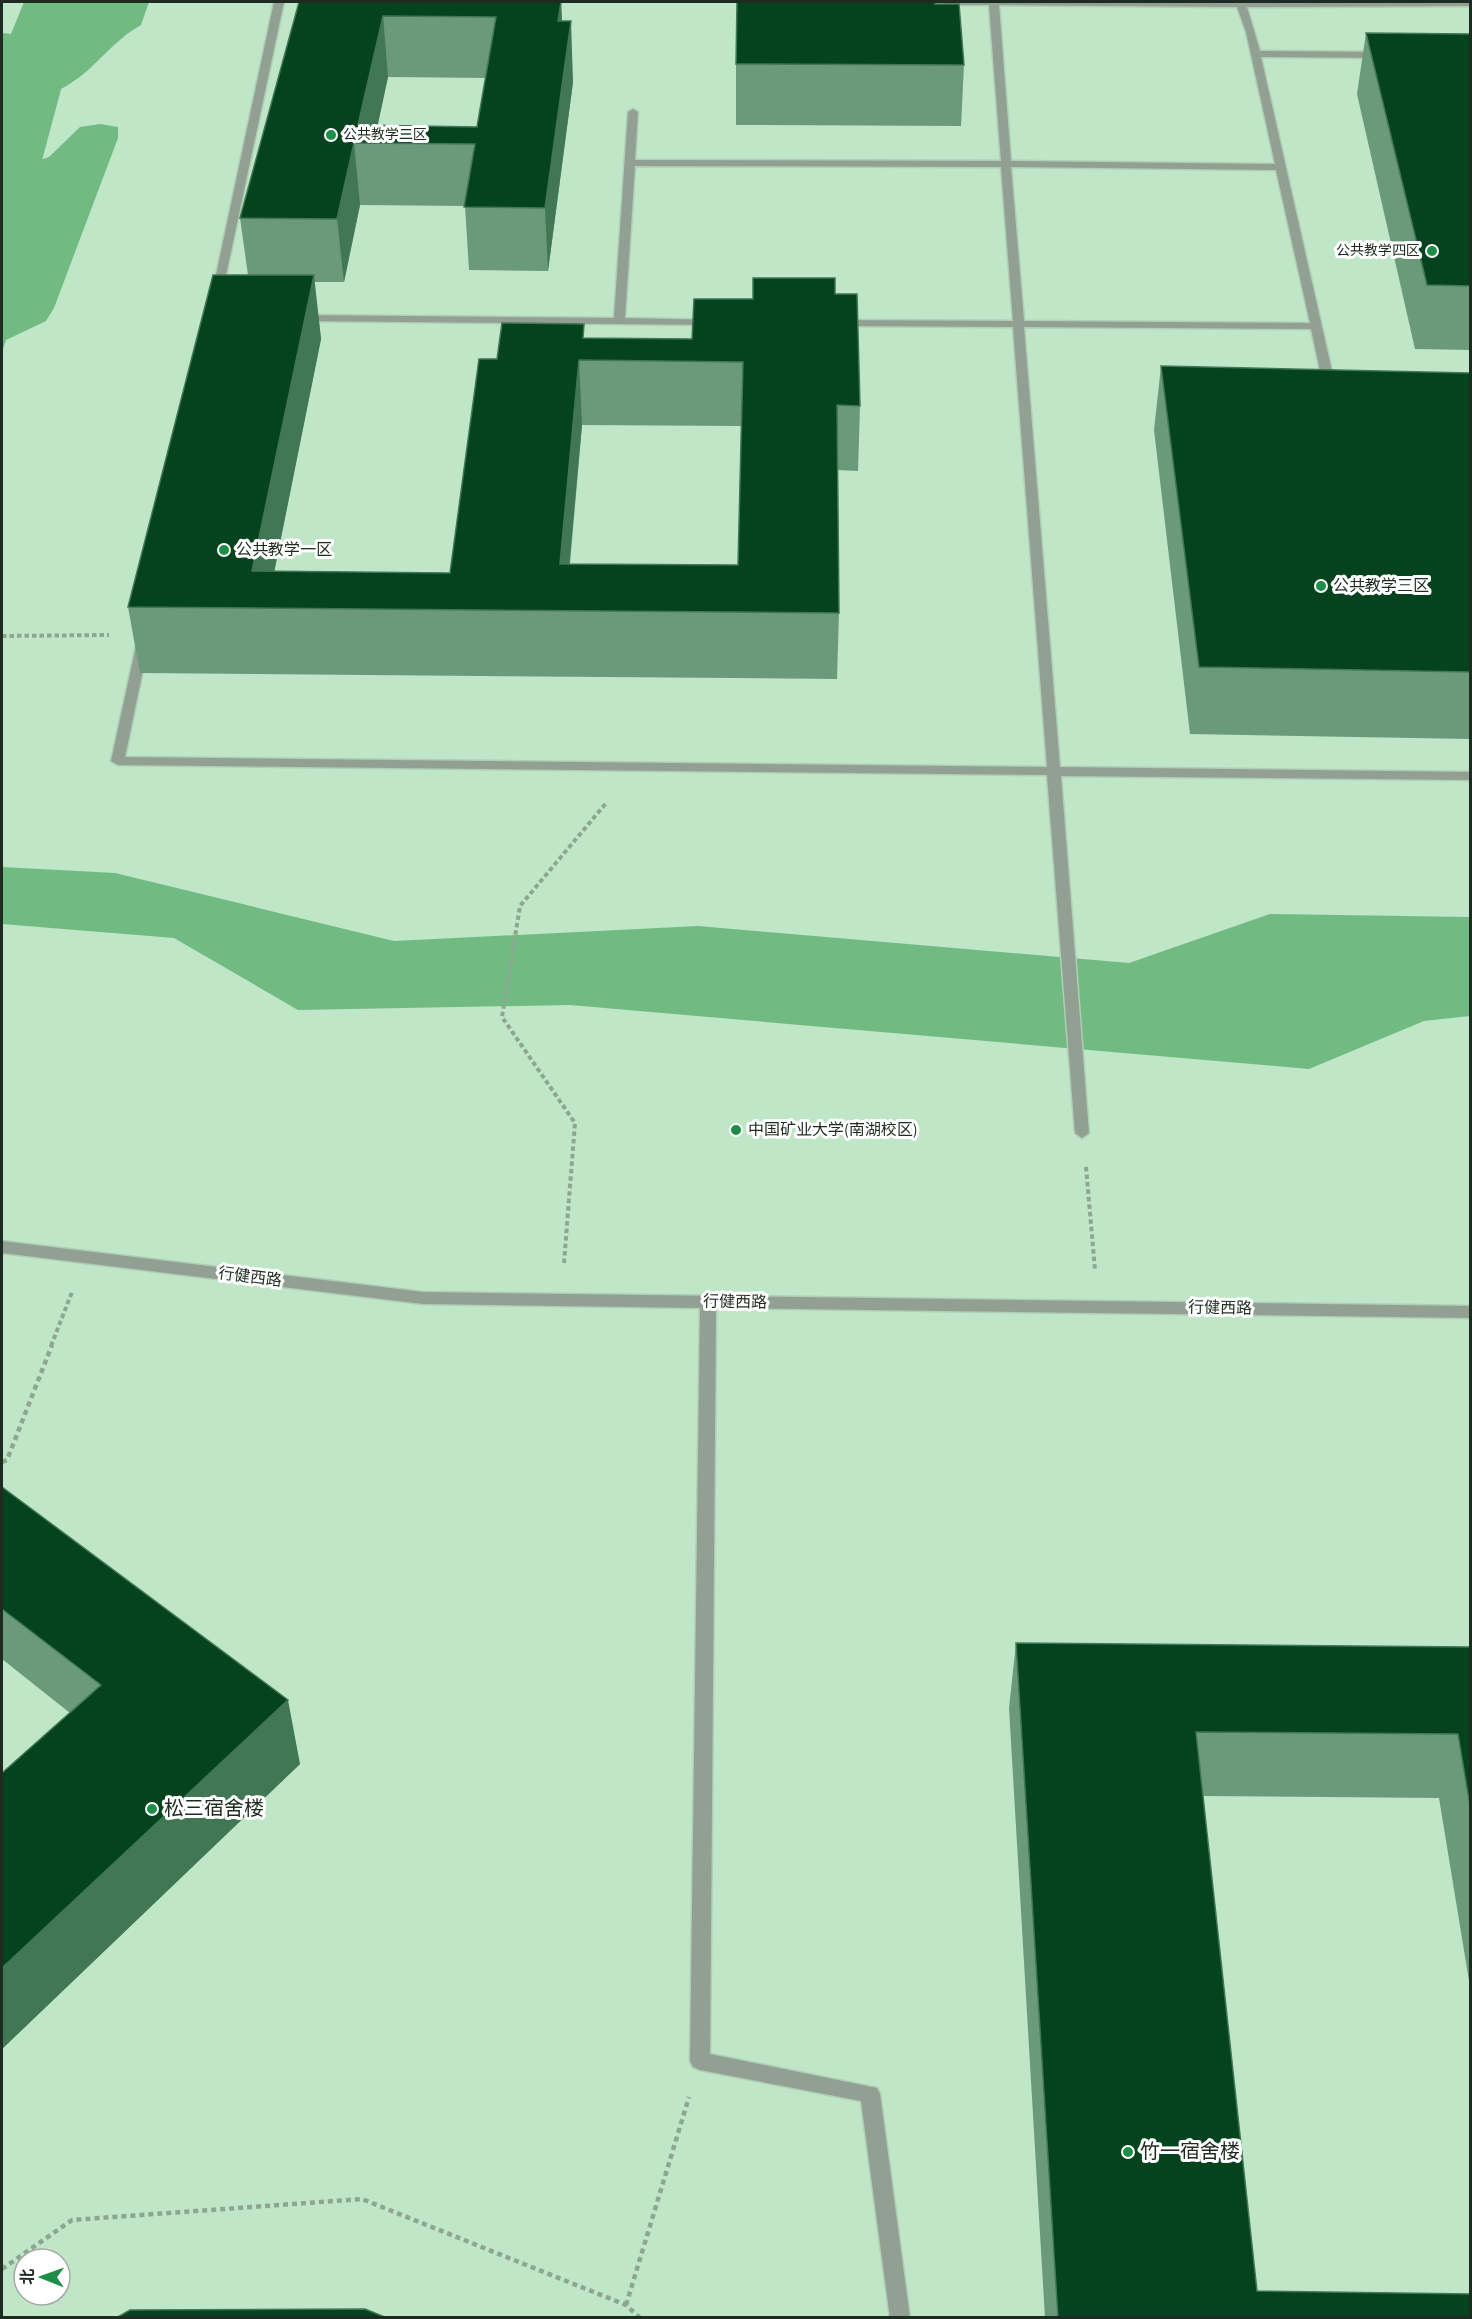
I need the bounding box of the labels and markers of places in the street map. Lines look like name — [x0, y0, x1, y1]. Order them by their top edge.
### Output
place label: 公共教学二区 — [343, 125, 427, 145]
marker: 公共教学二区 — [324, 128, 338, 142]
place label: 公共教学四区 — [1336, 241, 1420, 261]
marker: 公共教学四区 — [1425, 244, 1439, 258]
place label: 公共教学一区 — [236, 539, 332, 561]
marker: 公共教学一区 — [217, 543, 231, 557]
place label: 公共教学三区 — [1333, 575, 1429, 597]
marker: 公共教学三区 — [1314, 579, 1328, 593]
place label: 中国矿业大学(南湖校区) — [748, 1119, 918, 1141]
marker: 中国矿业大学(南湖校区) — [729, 1123, 743, 1137]
place label: 松三宿舍楼 — [164, 1795, 264, 1823]
marker: 松三宿舍楼 — [145, 1802, 159, 1816]
place label: 竹一宿舍楼 — [1140, 2138, 1240, 2166]
marker: 竹一宿舍楼 — [1121, 2145, 1135, 2159]

